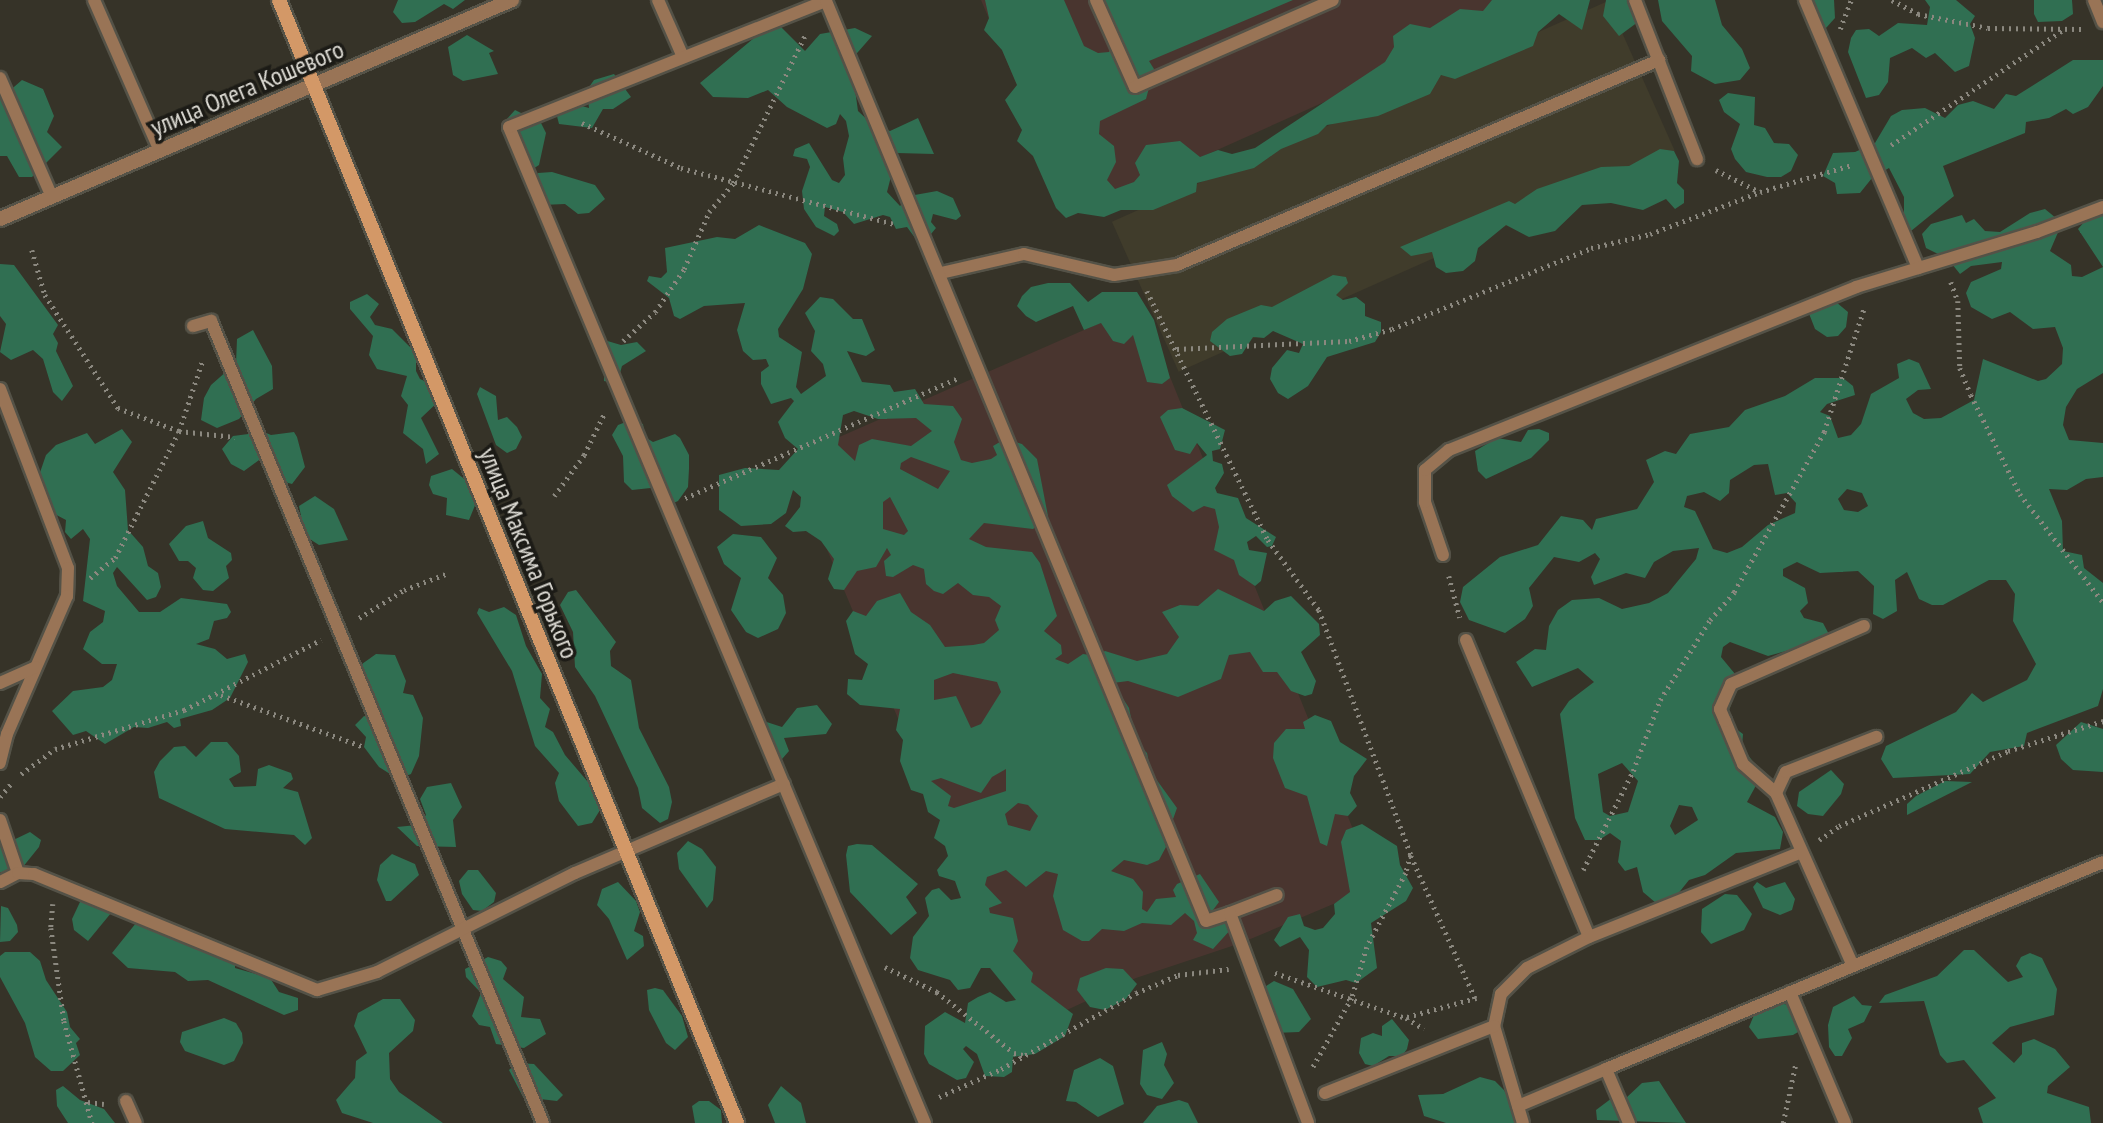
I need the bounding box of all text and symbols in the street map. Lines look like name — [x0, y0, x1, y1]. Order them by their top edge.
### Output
street label: улица Олега Кошевого — [146, 33, 348, 143]
street label: улица Максима Горького — [472, 443, 586, 663]

